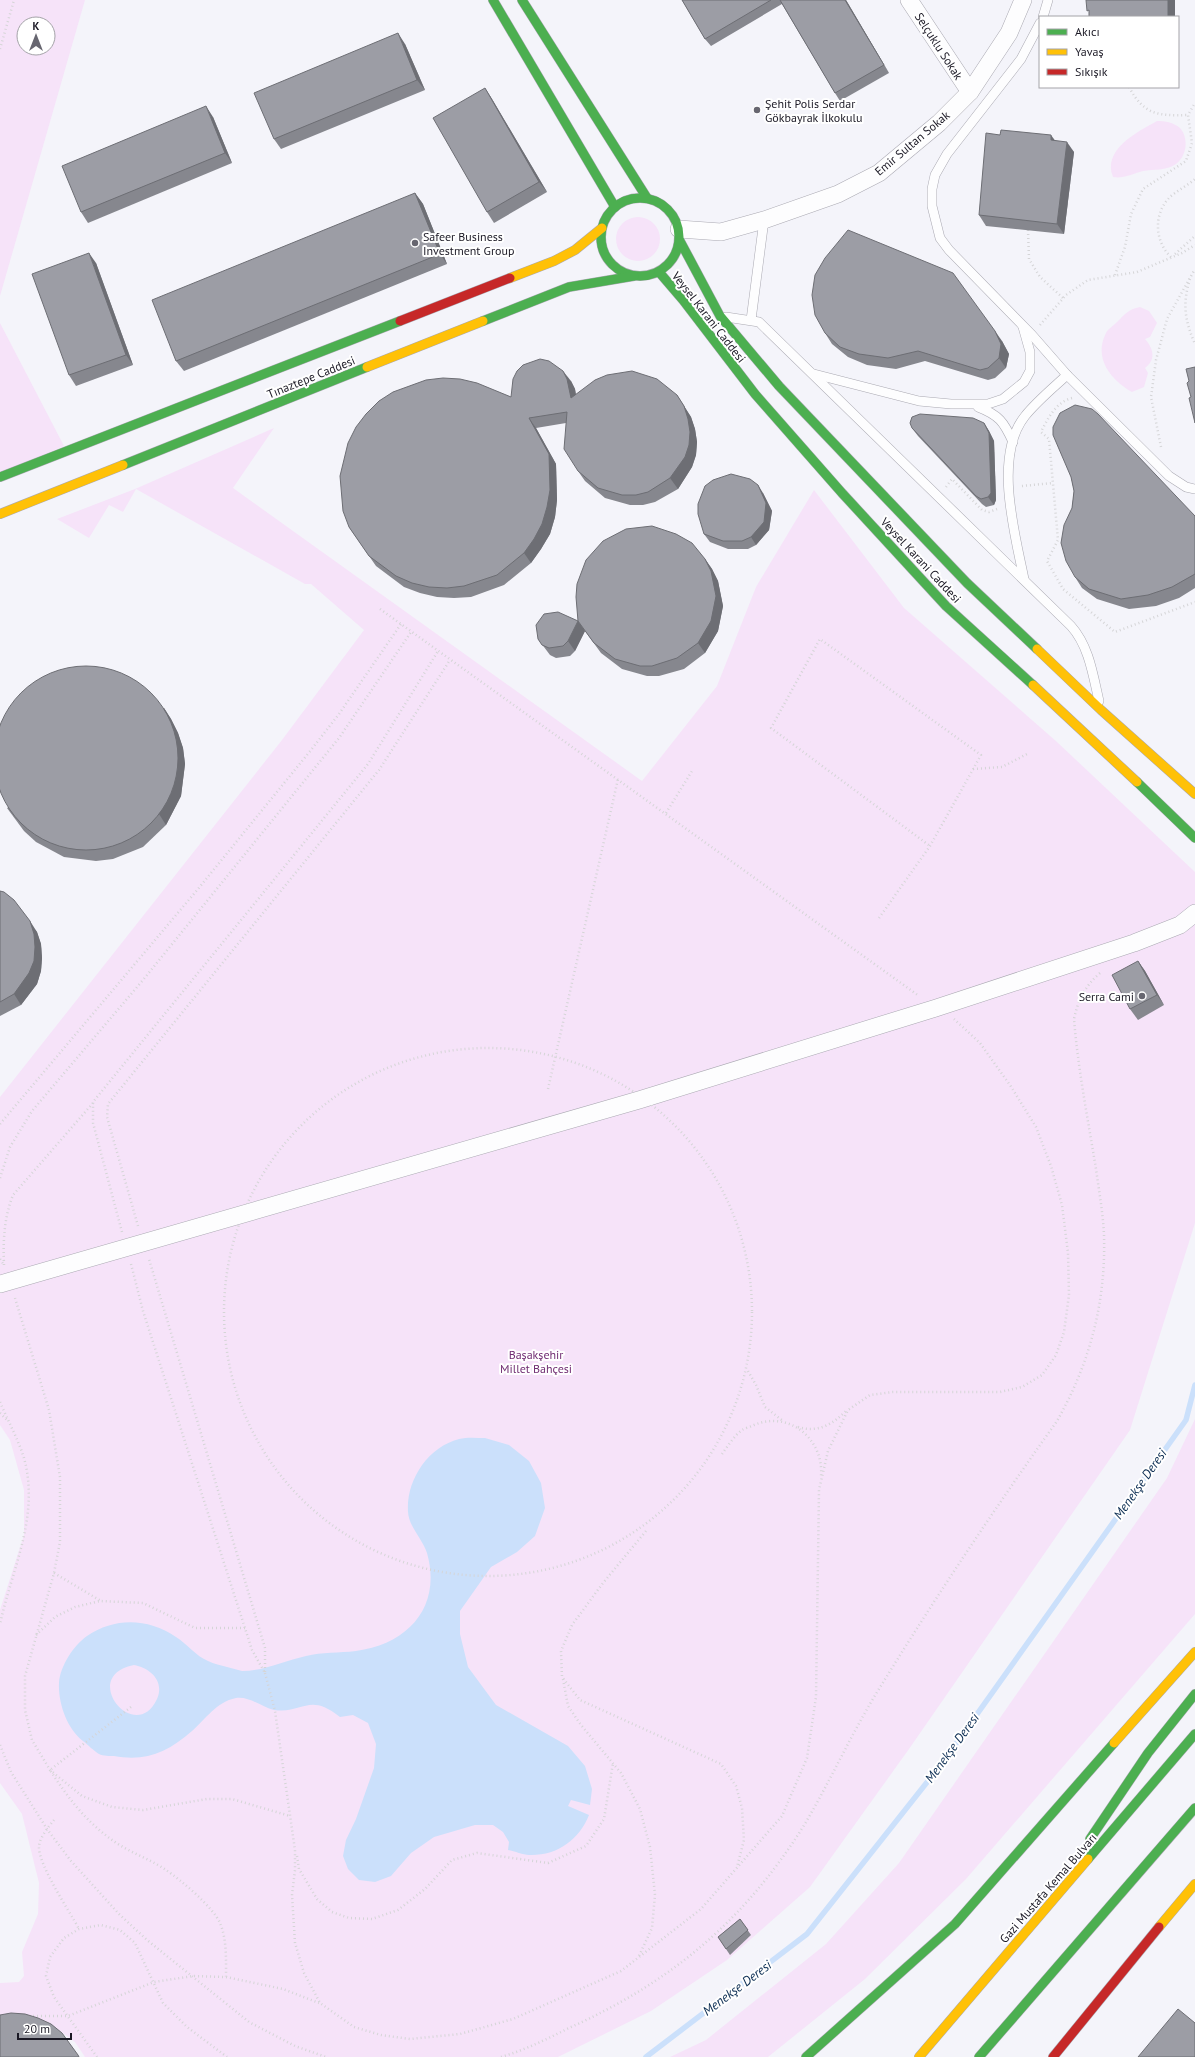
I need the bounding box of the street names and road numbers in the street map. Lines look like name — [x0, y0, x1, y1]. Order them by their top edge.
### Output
street label: Selçuklu Sokak — [912, 10, 966, 83]
street label: Emir Sultan Sokak — [872, 107, 953, 179]
street label: Veysel Karani Caddesi — [668, 268, 749, 365]
street label: Tınaztepe Caddesi — [265, 353, 357, 401]
street label: Veysel Karani Caddesi — [877, 513, 964, 606]
street label: Gazi Mustafa Kemal Bulvarı — [996, 1830, 1100, 1946]

